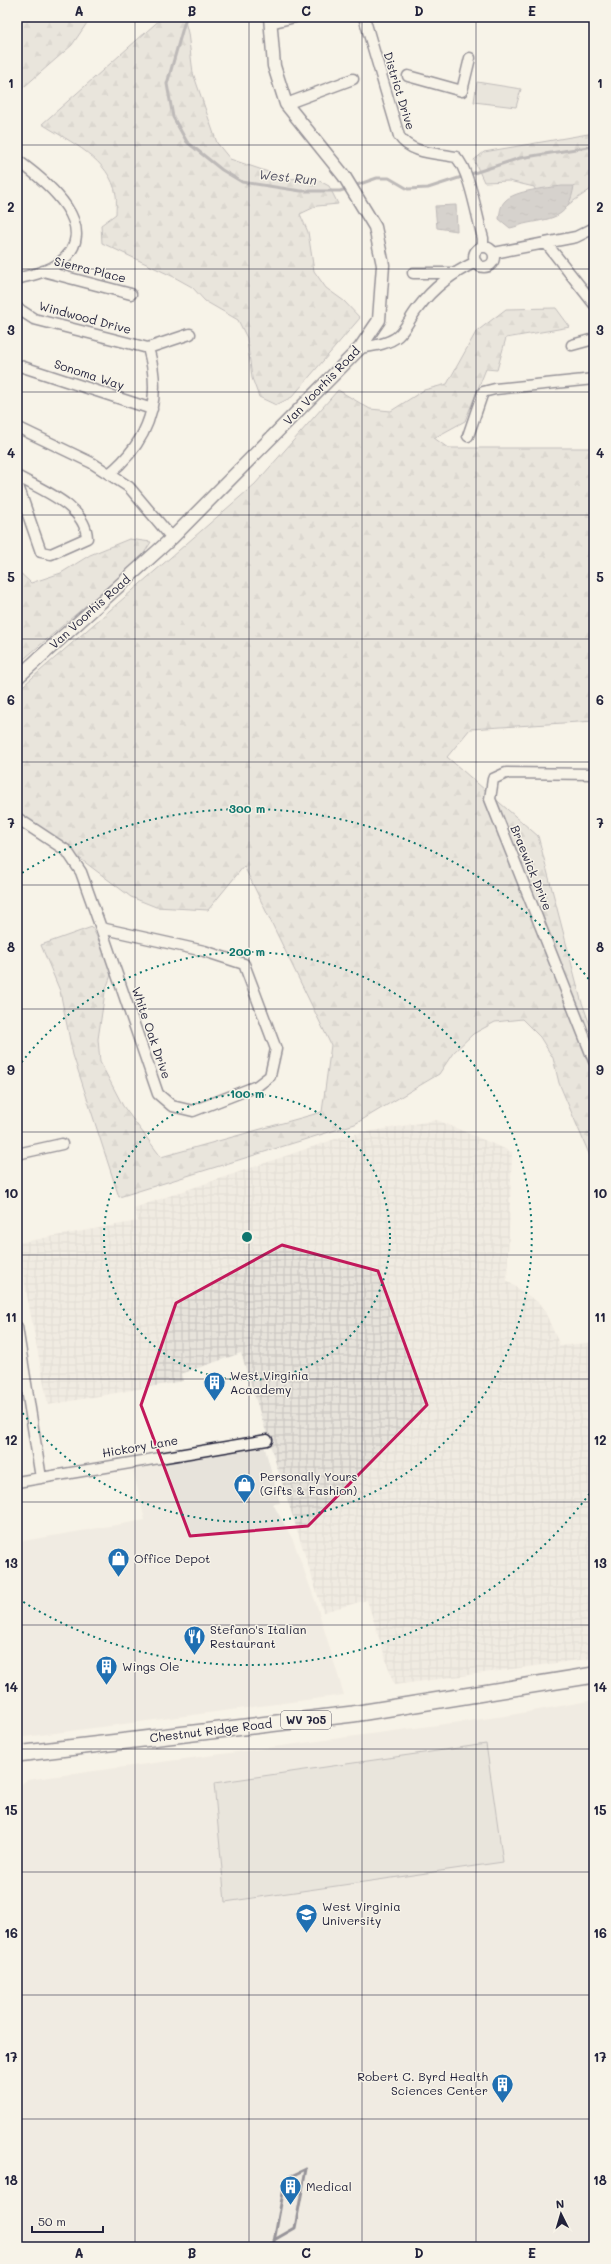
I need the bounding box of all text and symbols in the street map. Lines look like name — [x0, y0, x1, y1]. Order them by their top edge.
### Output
text: A — [74, 2, 84, 19]
text: B — [188, 2, 197, 19]
text: C — [301, 2, 311, 19]
text: D — [414, 2, 424, 19]
text: E — [528, 2, 536, 19]
street label: District Drive — [381, 50, 419, 132]
text: 1 — [8, 74, 14, 91]
text: 1 — [597, 74, 603, 91]
water label: West Run — [258, 165, 318, 188]
text: 2 — [7, 198, 15, 215]
text: 2 — [596, 198, 604, 215]
street label: Sierra Place — [53, 252, 128, 286]
street label: Windwood Drive — [37, 297, 133, 337]
text: 3 — [7, 321, 15, 338]
text: 3 — [596, 321, 604, 338]
street label: Van Voorhis Road — [280, 342, 363, 428]
street label: Sonoma Way — [52, 355, 126, 393]
text: 4 — [7, 444, 15, 461]
text: 4 — [596, 444, 604, 461]
text: 5 — [7, 568, 15, 585]
text: 5 — [596, 568, 604, 585]
street label: Van Voorhis Road — [45, 570, 133, 652]
text: 6 — [7, 691, 15, 708]
text: 6 — [596, 691, 604, 708]
text: 300 m — [229, 800, 265, 816]
text: 7 — [7, 814, 15, 831]
text: 7 — [596, 814, 604, 831]
street label: Braewick Drive — [508, 823, 556, 913]
text: 8 — [7, 938, 15, 955]
text: 8 — [596, 938, 604, 955]
text: 200 m — [229, 943, 265, 959]
street label: White Oak Drive — [129, 984, 175, 1081]
text: 9 — [7, 1061, 15, 1078]
text: 9 — [596, 1061, 604, 1078]
text: 100 m — [230, 1085, 264, 1101]
text: 10 — [4, 1184, 18, 1201]
text: 10 — [593, 1184, 607, 1201]
centre of rings — [240, 1230, 254, 1244]
text: 11 — [5, 1308, 17, 1325]
text: 11 — [594, 1308, 606, 1325]
place label: West Virginia Acaademy — [230, 1367, 309, 1397]
building icon: West Virginia Acaademy — [201, 1370, 227, 1403]
text: 12 — [4, 1431, 18, 1448]
street label: Hickory Lane — [101, 1431, 179, 1461]
text: 12 — [593, 1431, 607, 1448]
place label: Personally Yours (Gifts & Fashion) — [260, 1468, 358, 1498]
shop icon: Personally Yours (Gifts & Fashion) — [231, 1471, 257, 1504]
shop icon: Office Depot — [106, 1546, 132, 1579]
place label: Office Depot — [134, 1550, 210, 1566]
text: 13 — [4, 1554, 18, 1571]
text: 13 — [593, 1554, 607, 1571]
place label: Stefano's Italian Restaurant — [210, 1621, 307, 1651]
restaurant icon: Stefano's Italian Restaurant — [181, 1624, 207, 1657]
building icon: Wings Ole — [94, 1654, 120, 1687]
place label: Wings Ole — [122, 1658, 179, 1674]
text: 14 — [4, 1678, 18, 1695]
text: 14 — [593, 1678, 607, 1695]
road number: WV 705 — [281, 1711, 331, 1729]
street label: Chestnut Ridge Road — [149, 1715, 273, 1745]
text: 15 — [4, 1801, 18, 1818]
text: 15 — [593, 1801, 607, 1818]
place label: West Virginia University — [322, 1898, 401, 1928]
school or university icon: West Virginia University — [293, 1901, 319, 1934]
text: 16 — [4, 1924, 18, 1941]
text: 16 — [593, 1924, 607, 1941]
text: 17 — [4, 2048, 18, 2065]
text: 17 — [593, 2048, 607, 2065]
place label: Robert C. Byrd Health Sciences Center — [357, 2068, 488, 2098]
building icon: Robert C. Byrd Health Sciences Center — [490, 2071, 516, 2104]
text: 18 — [4, 2171, 18, 2188]
text: 18 — [593, 2171, 607, 2188]
building icon: Medical — [278, 2174, 304, 2207]
place label: Medical — [306, 2178, 352, 2194]
north arrow — [541, 2194, 581, 2234]
text: N — [555, 2196, 565, 2211]
scale bar — [32, 2208, 103, 2234]
text: 50 m — [38, 2213, 66, 2229]
text: A — [74, 2244, 84, 2261]
text: B — [188, 2244, 197, 2261]
text: C — [301, 2244, 311, 2261]
text: D — [414, 2244, 424, 2261]
text: E — [528, 2244, 536, 2261]

